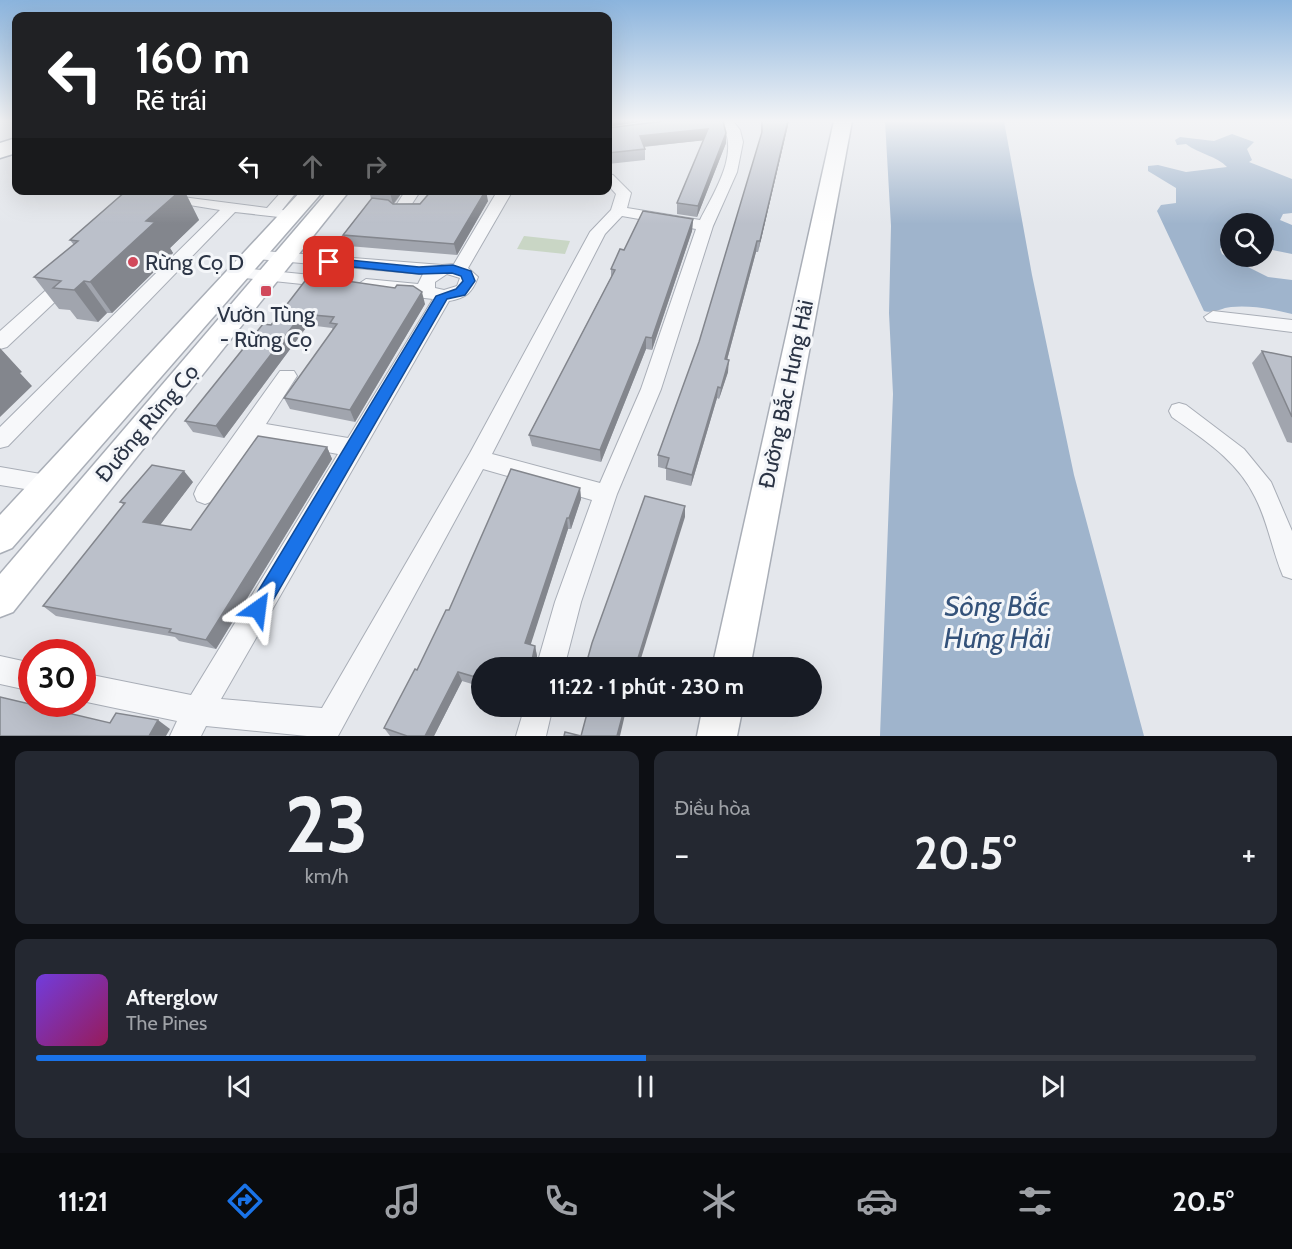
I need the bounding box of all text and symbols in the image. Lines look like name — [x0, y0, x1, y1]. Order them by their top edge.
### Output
text: 160 m — [135, 32, 250, 84]
icon: left — [36, 36, 114, 114]
text: Rẽ trái — [135, 84, 207, 117]
icon: left — [233, 150, 266, 183]
icon: ahead — [296, 150, 329, 183]
icon: right — [359, 150, 392, 183]
map controls — [1220, 213, 1274, 267]
button: search — [1220, 213, 1274, 267]
pin — [303, 236, 354, 287]
icon: arrive — [312, 245, 345, 278]
place label: Rừng Cọ D — [145, 249, 244, 276]
marker: Rừng Cọ D — [126, 255, 140, 269]
marker: Vườn Tùng - Rừng Cọ — [259, 284, 273, 298]
street label: Đường Bắc Hưng Hải — [753, 297, 819, 491]
place label: Vườn Tùng - Rừng Cọ — [217, 301, 316, 353]
street label: Đường Rừng Cọ — [90, 358, 204, 488]
position arrow — [226, 577, 290, 641]
water label: Sông Bắc Hưng Hải — [944, 589, 1051, 655]
speed limit sign: 30 — [18, 639, 96, 717]
text: 11:22 · 1 phút · 230 m — [549, 673, 744, 700]
text: 23 — [285, 777, 368, 872]
text: Điều hòa — [675, 796, 750, 820]
text: 20.5° — [914, 826, 1016, 880]
text: − — [675, 834, 689, 874]
text: + — [1241, 834, 1256, 874]
text: km/h — [305, 864, 349, 888]
text: Afterglow — [126, 984, 218, 1011]
text: The Pines — [126, 1011, 207, 1035]
icon: previous — [223, 1070, 256, 1103]
icon: pause — [629, 1070, 662, 1103]
icon: next — [1036, 1070, 1069, 1103]
icon: directions — [224, 1180, 266, 1222]
icon: music — [382, 1180, 424, 1222]
icon: phone — [540, 1180, 582, 1222]
icon: climate — [698, 1180, 740, 1222]
icon: car — [856, 1180, 898, 1222]
icon: filters — [1014, 1180, 1056, 1222]
text: 11:21 — [58, 1185, 108, 1218]
text: 20.5° — [1173, 1185, 1234, 1218]

